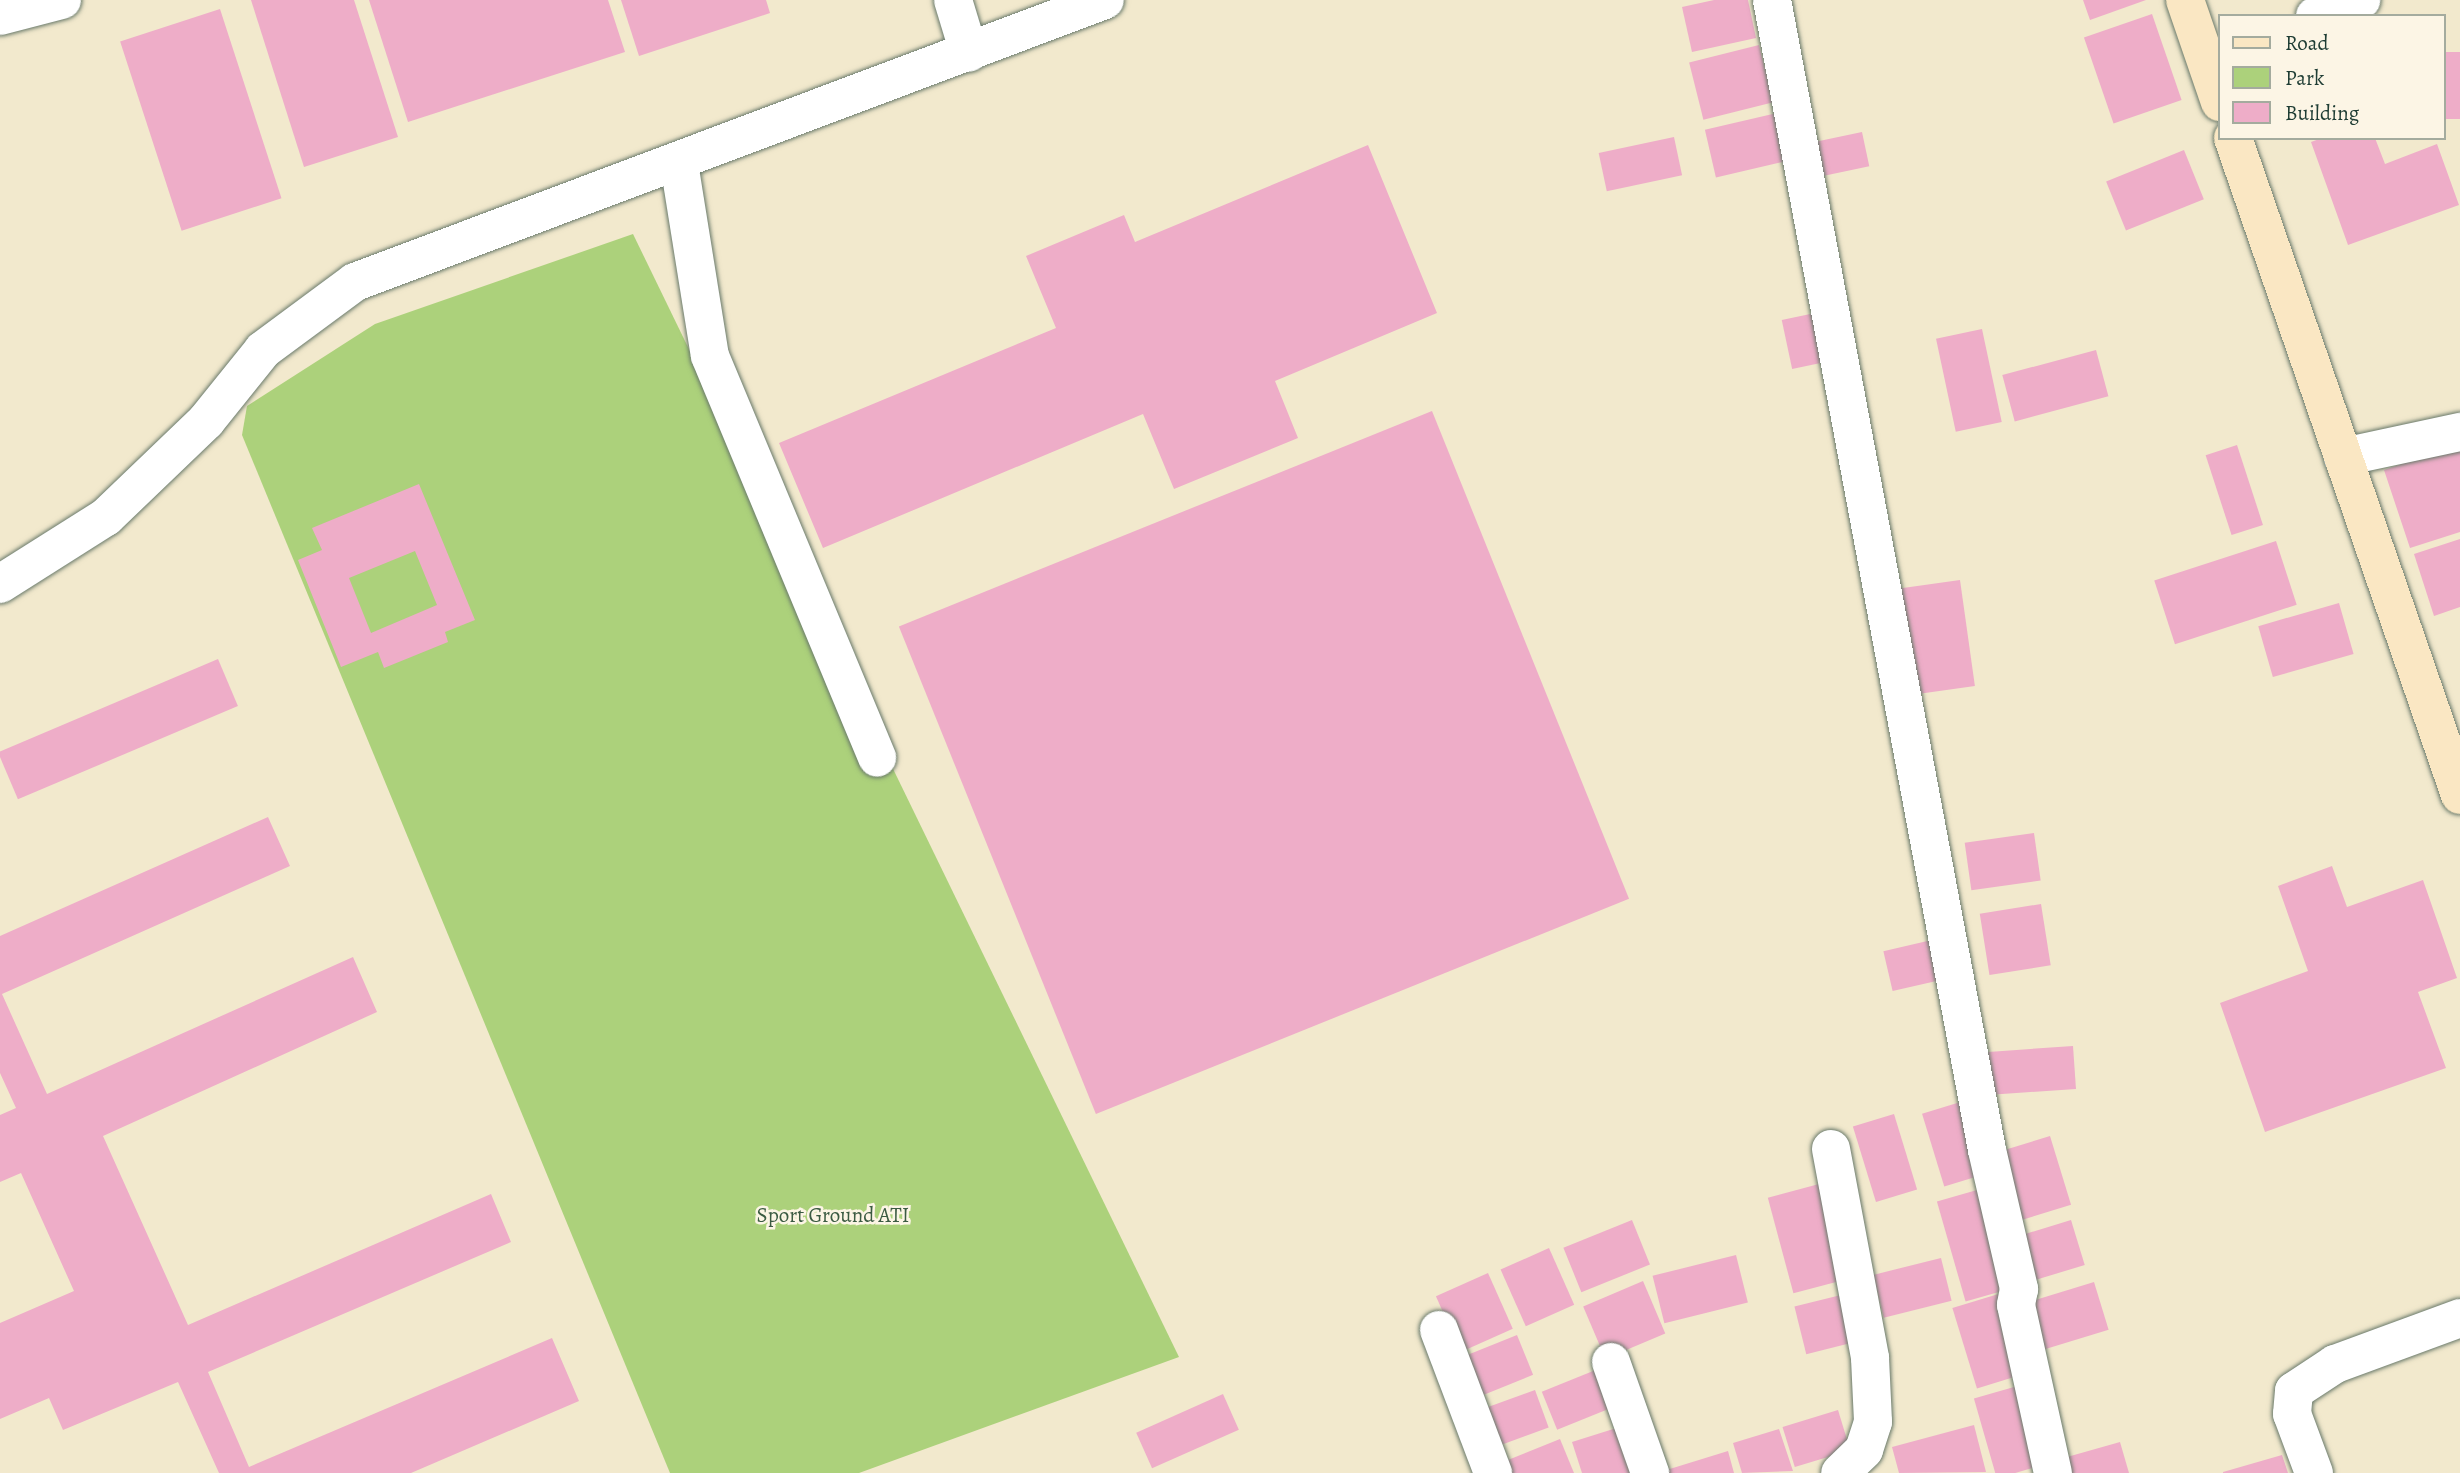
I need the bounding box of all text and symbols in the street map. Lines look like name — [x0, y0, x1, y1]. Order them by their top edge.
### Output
legend — [2218, 14, 2446, 140]
text: Road — [2285, 29, 2329, 57]
text: Park — [2285, 64, 2324, 92]
text: Building — [2285, 99, 2359, 127]
park label: Sport Ground ATI — [757, 1202, 909, 1228]

